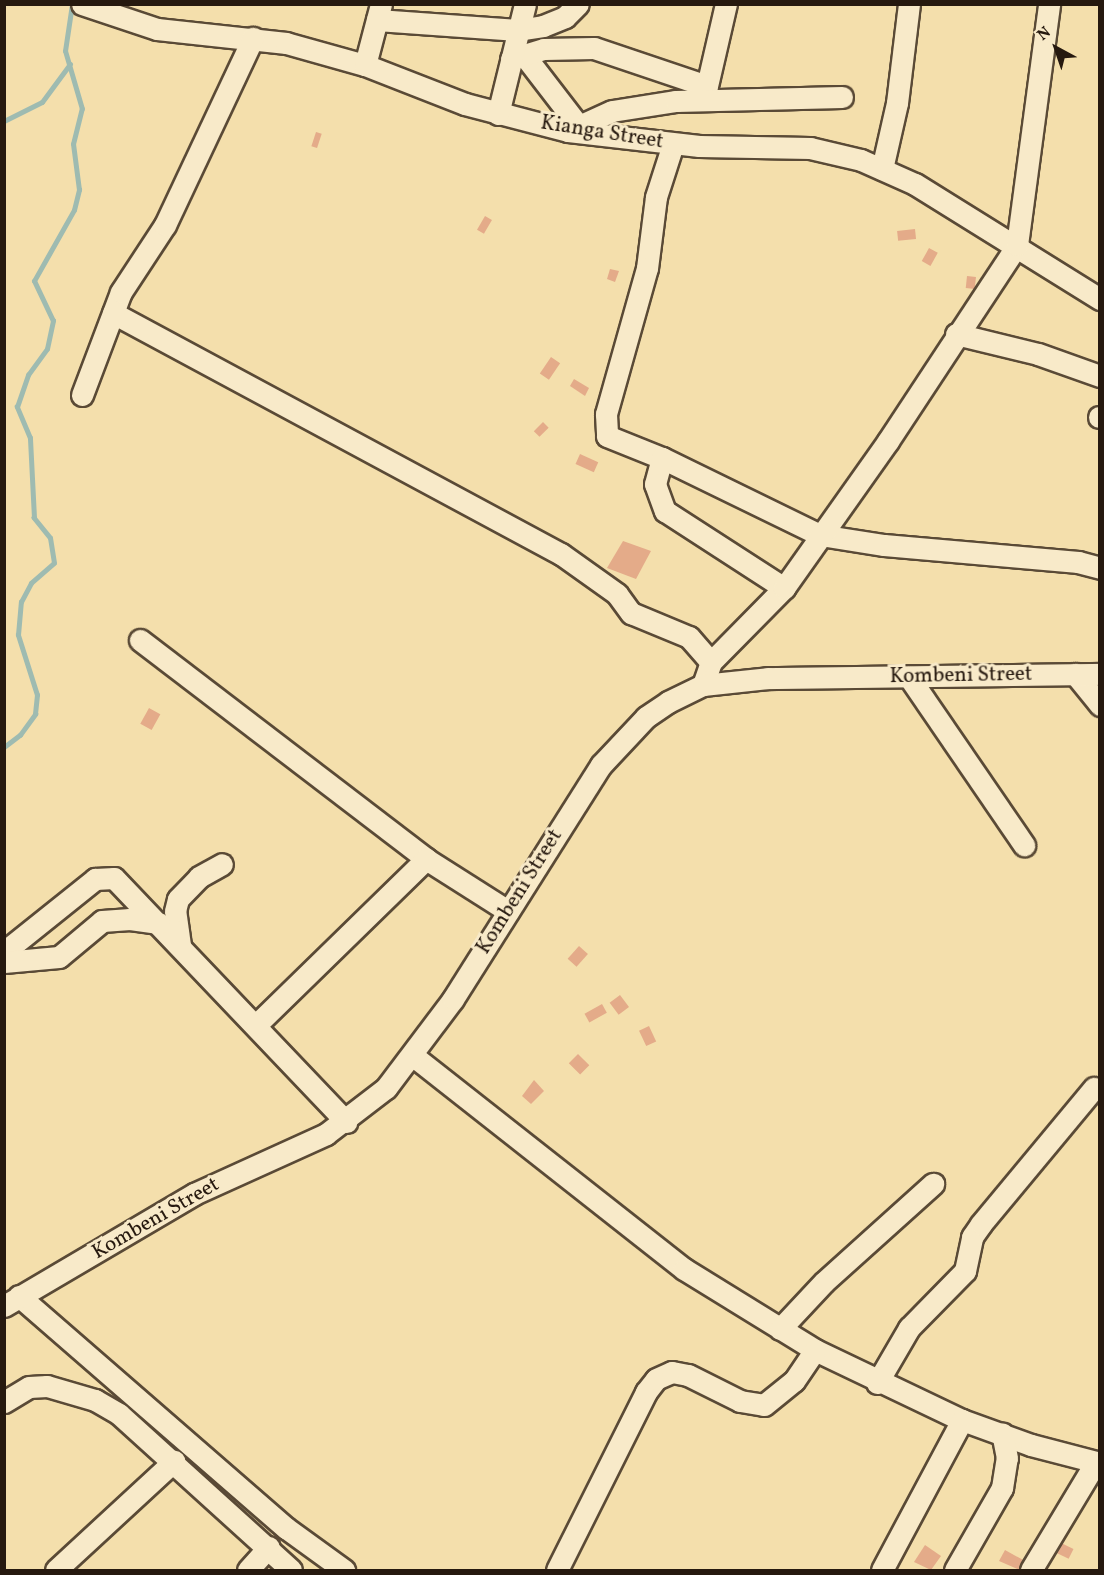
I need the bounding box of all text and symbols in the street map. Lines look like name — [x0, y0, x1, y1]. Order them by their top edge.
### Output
north arrow — [1026, 18, 1086, 78]
text: N — [1033, 22, 1056, 46]
street label: Kianga Street — [539, 111, 665, 155]
street label: Kombeni Street — [889, 662, 1033, 690]
street label: Kombeni Street — [472, 825, 568, 959]
street label: Kombeni Street — [88, 1172, 224, 1266]

